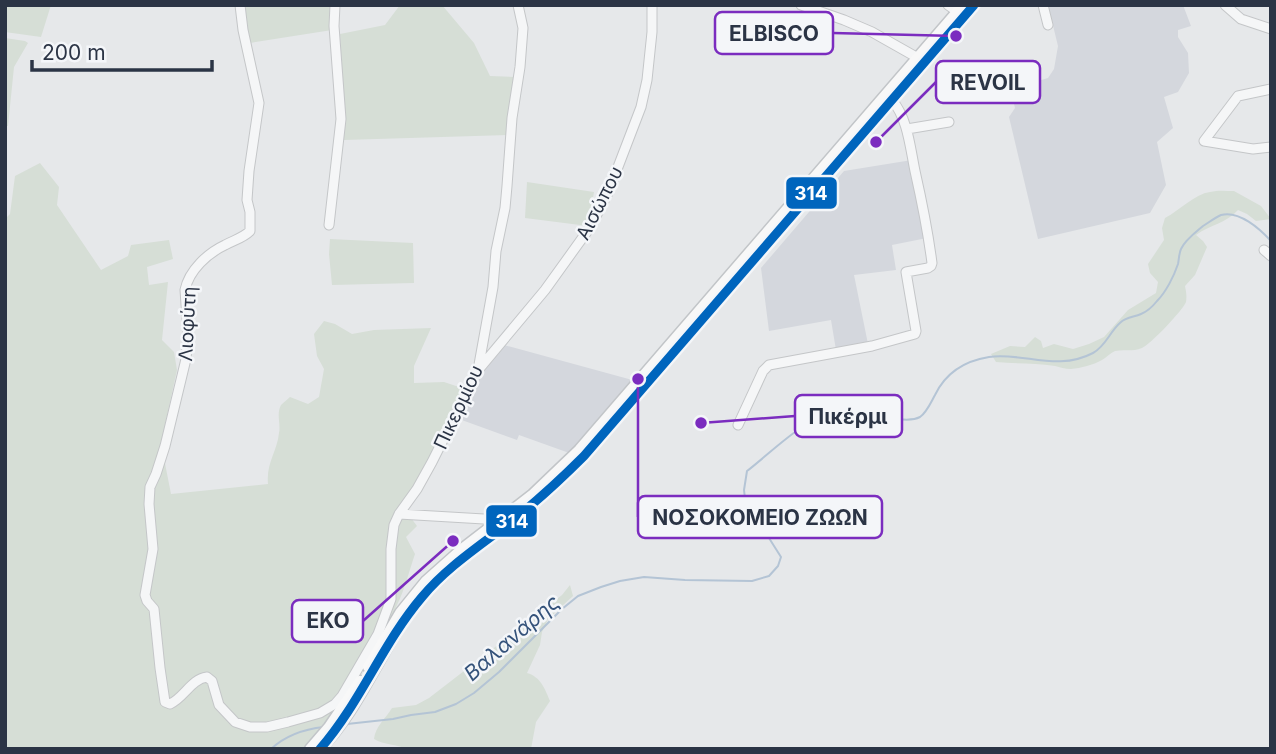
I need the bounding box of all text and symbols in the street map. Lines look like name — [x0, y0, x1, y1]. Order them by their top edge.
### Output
callout: ELBISCO — [715, 12, 833, 54]
text: ELBISCO — [729, 21, 819, 46]
scale bar — [32, 28, 212, 72]
text: 200 m — [42, 40, 106, 65]
callout: REVOIL — [936, 61, 1040, 103]
text: REVOIL — [950, 70, 1026, 95]
street label: Αισώπου — [571, 163, 628, 244]
line badge: 314 — [785, 176, 838, 210]
text: 314 — [794, 182, 828, 205]
street label: Λιοφύτη — [174, 286, 201, 362]
street label: Πικερμίου — [429, 361, 488, 453]
callout: Πικέρμι — [795, 395, 902, 437]
text: Πικέρμι — [808, 404, 888, 429]
callout: ΝΟΣΟΚΟΜΕΙΟ ΖΩΩΝ — [638, 496, 882, 538]
line badge: 314 — [485, 504, 538, 538]
text: ΝΟΣΟΚΟΜΕΙΟ ΖΩΩΝ — [652, 505, 868, 530]
text: 314 — [495, 510, 529, 533]
water label: Βαλανάρης — [459, 589, 565, 686]
callout: EKO — [292, 600, 363, 642]
text: EKO — [306, 608, 350, 633]

